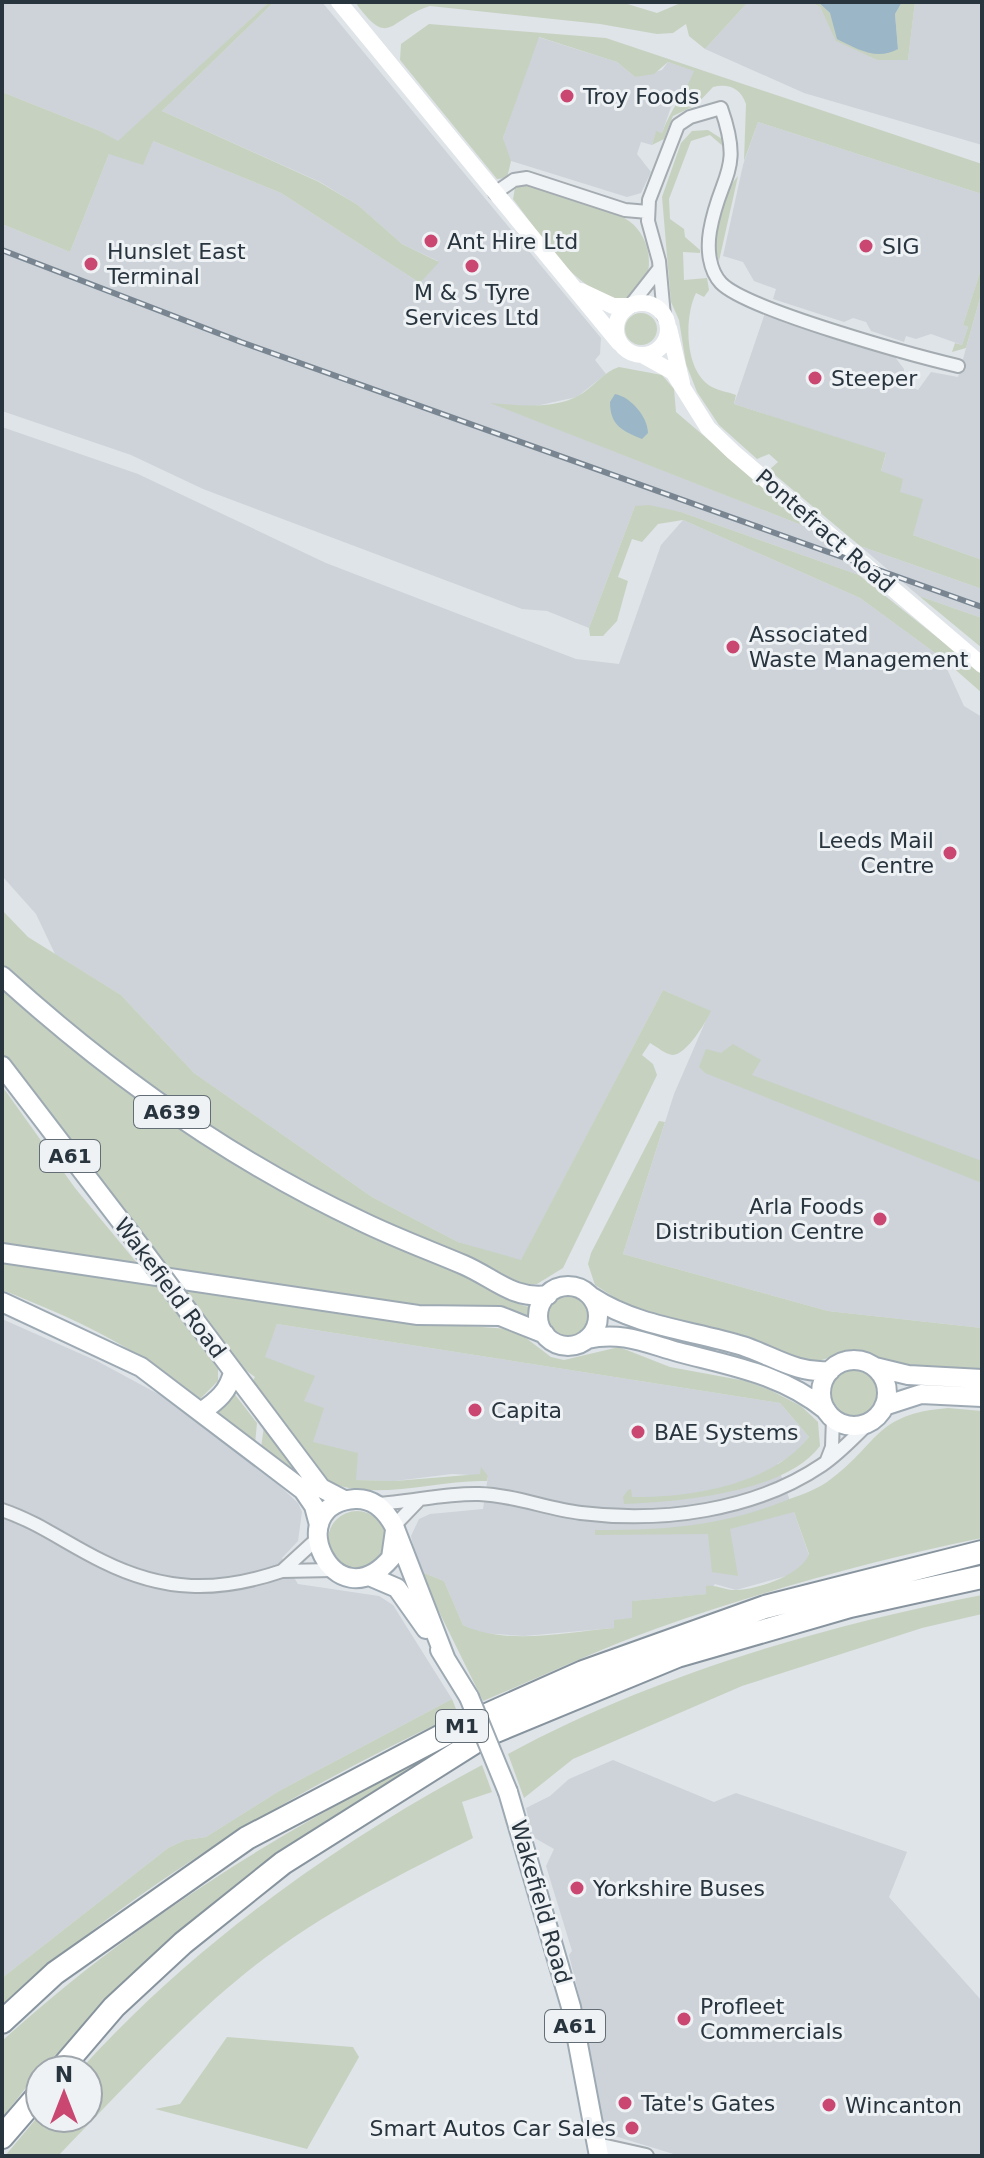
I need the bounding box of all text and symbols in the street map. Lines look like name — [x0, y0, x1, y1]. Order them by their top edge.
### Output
place label: Troy Foods — [582, 84, 699, 109]
marker: Troy Foods — [558, 87, 576, 105]
place label: Ant Hire Ltd — [447, 229, 578, 254]
marker: Ant Hire Ltd — [422, 232, 440, 250]
place label: SIG — [882, 234, 920, 259]
marker: SIG — [857, 237, 875, 255]
place label: Hunslet East Terminal — [106, 239, 246, 289]
marker: Hunslet East Terminal — [82, 255, 100, 273]
marker: M & S Tyre Services Ltd — [463, 257, 481, 275]
place label: M & S Tyre Services Ltd — [405, 280, 539, 330]
place label: Steeper — [831, 366, 918, 391]
marker: Steeper — [806, 369, 824, 387]
street label: Pontefract Road — [751, 464, 899, 598]
place label: Associated Waste Management — [749, 622, 969, 672]
marker: Associated Waste Management — [724, 638, 742, 656]
place label: Leeds Mail Centre — [818, 828, 934, 878]
marker: Leeds Mail Centre — [941, 844, 959, 862]
road number: A639 — [134, 1096, 210, 1128]
road number: A61 — [40, 1140, 100, 1172]
place label: Arla Foods Distribution Centre — [655, 1194, 864, 1244]
marker: Arla Foods Distribution Centre — [871, 1210, 889, 1228]
street label: Wakefield Road — [109, 1213, 231, 1363]
place label: Capita — [491, 1398, 562, 1423]
marker: Capita — [466, 1401, 484, 1419]
place label: BAE Systems — [654, 1420, 799, 1445]
marker: BAE Systems — [629, 1423, 647, 1441]
road number: M1 — [436, 1710, 488, 1742]
street label: Wakefield Road — [506, 1817, 576, 1987]
place label: Yorkshire Buses — [592, 1876, 765, 1901]
marker: Yorkshire Buses — [568, 1879, 586, 1897]
place label: Profleet Commercials — [700, 1994, 843, 2044]
road number: A61 — [545, 2010, 605, 2042]
marker: Profleet Commercials — [675, 2010, 693, 2028]
north arrow — [24, 2054, 104, 2134]
text: N — [55, 2062, 73, 2087]
place label: Tate's Gates — [640, 2091, 775, 2116]
place label: Wincanton — [845, 2093, 962, 2118]
marker: Tate's Gates — [616, 2094, 634, 2112]
marker: Wincanton — [820, 2096, 838, 2114]
place label: Smart Autos Car Sales — [369, 2116, 616, 2141]
marker: Smart Autos Car Sales — [623, 2119, 641, 2137]

